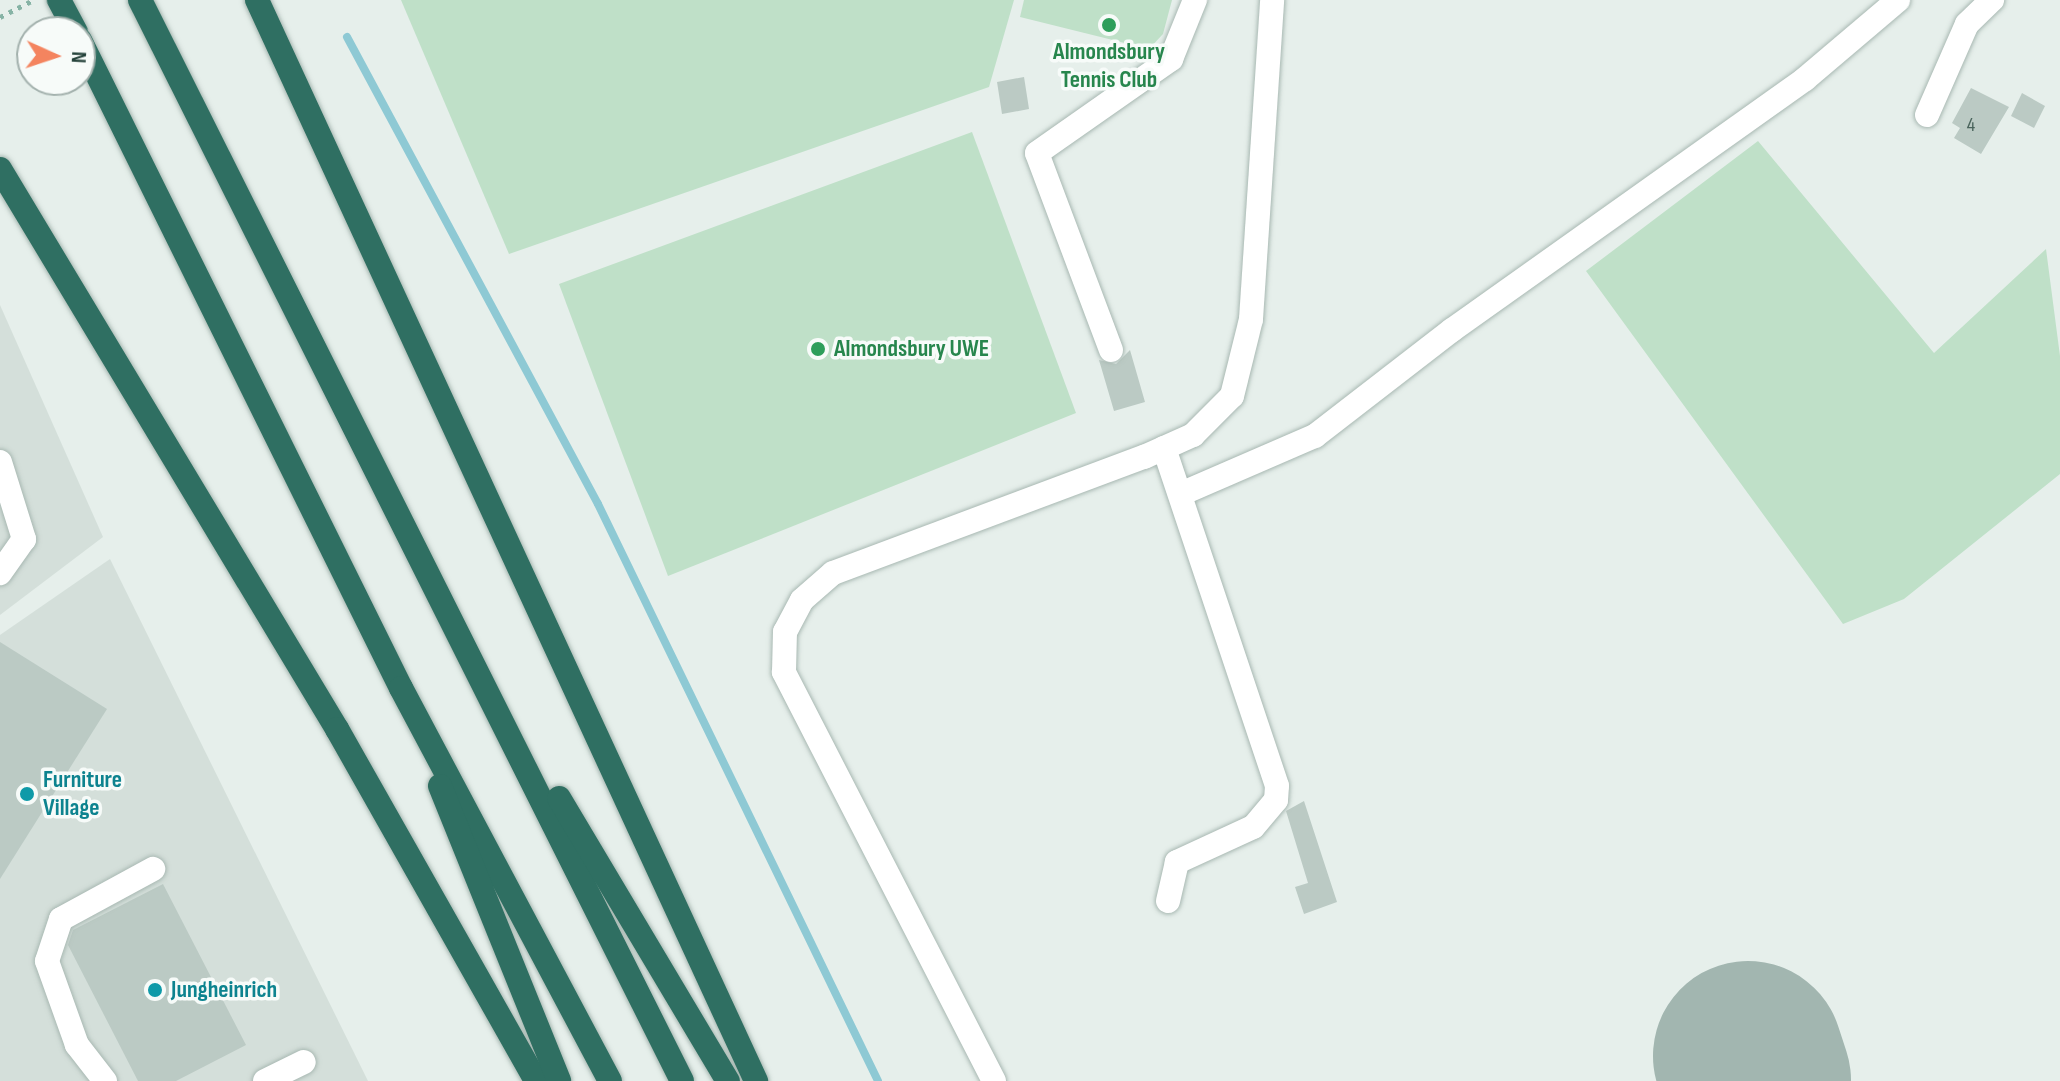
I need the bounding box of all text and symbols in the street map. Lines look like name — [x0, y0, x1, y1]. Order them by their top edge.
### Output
north arrow — [16, 16, 96, 96]
marker: Almondsbury Tennis Club — [1100, 16, 1118, 34]
place label: Almondsbury Tennis Club — [1053, 38, 1165, 94]
text: N — [65, 51, 92, 64]
house number: 4 — [1967, 113, 1975, 137]
place label: Almondsbury UWE — [834, 335, 989, 363]
marker: Almondsbury UWE — [809, 340, 827, 358]
place label: Furniture Village — [43, 766, 122, 822]
marker: Furniture Village — [18, 785, 36, 803]
place label: Jungheinrich — [171, 976, 277, 1004]
marker: Jungheinrich — [146, 981, 164, 999]

